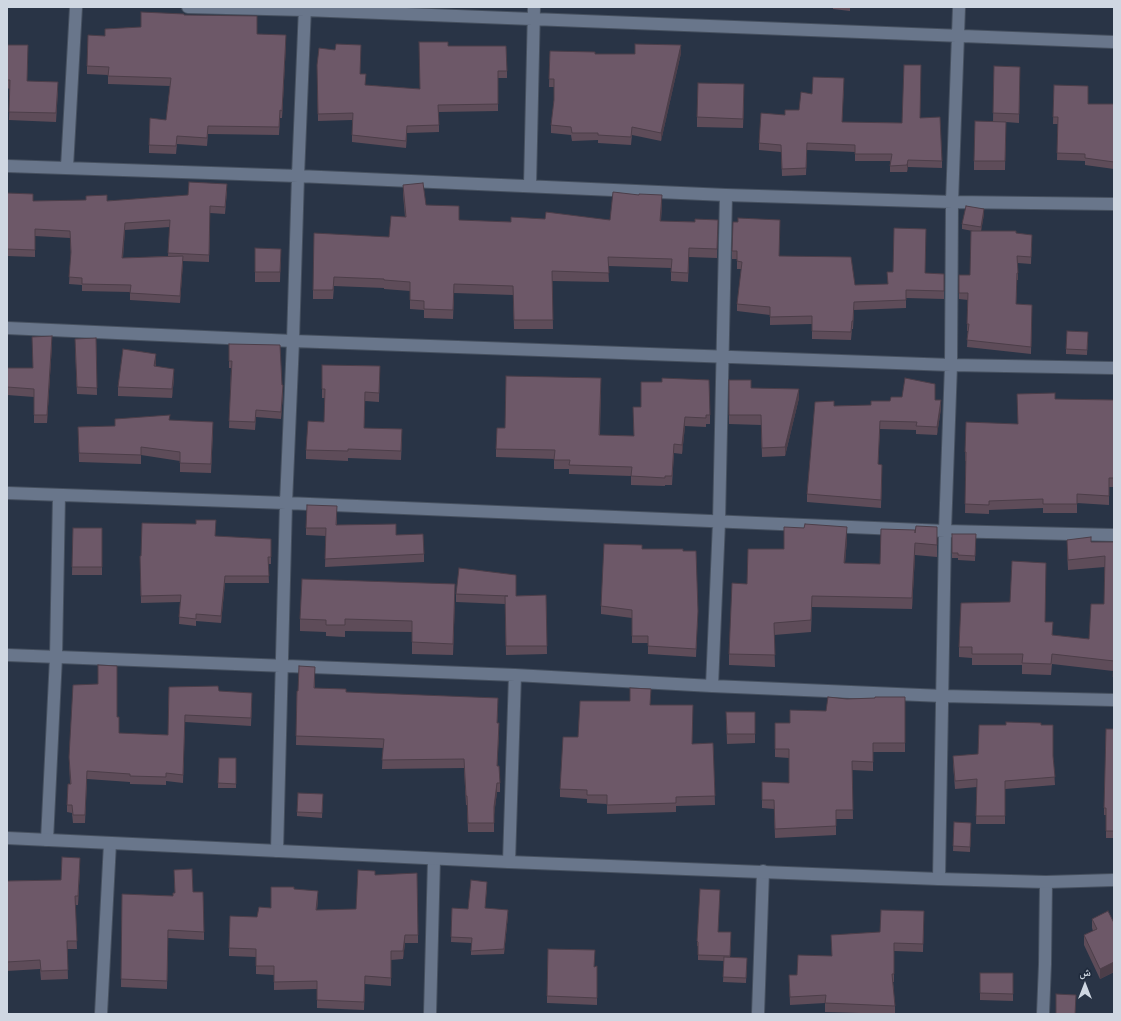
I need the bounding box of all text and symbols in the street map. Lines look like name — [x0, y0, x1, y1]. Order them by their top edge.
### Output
north arrow — [1065, 965, 1105, 1005]
text: ش — [1079, 965, 1091, 980]

